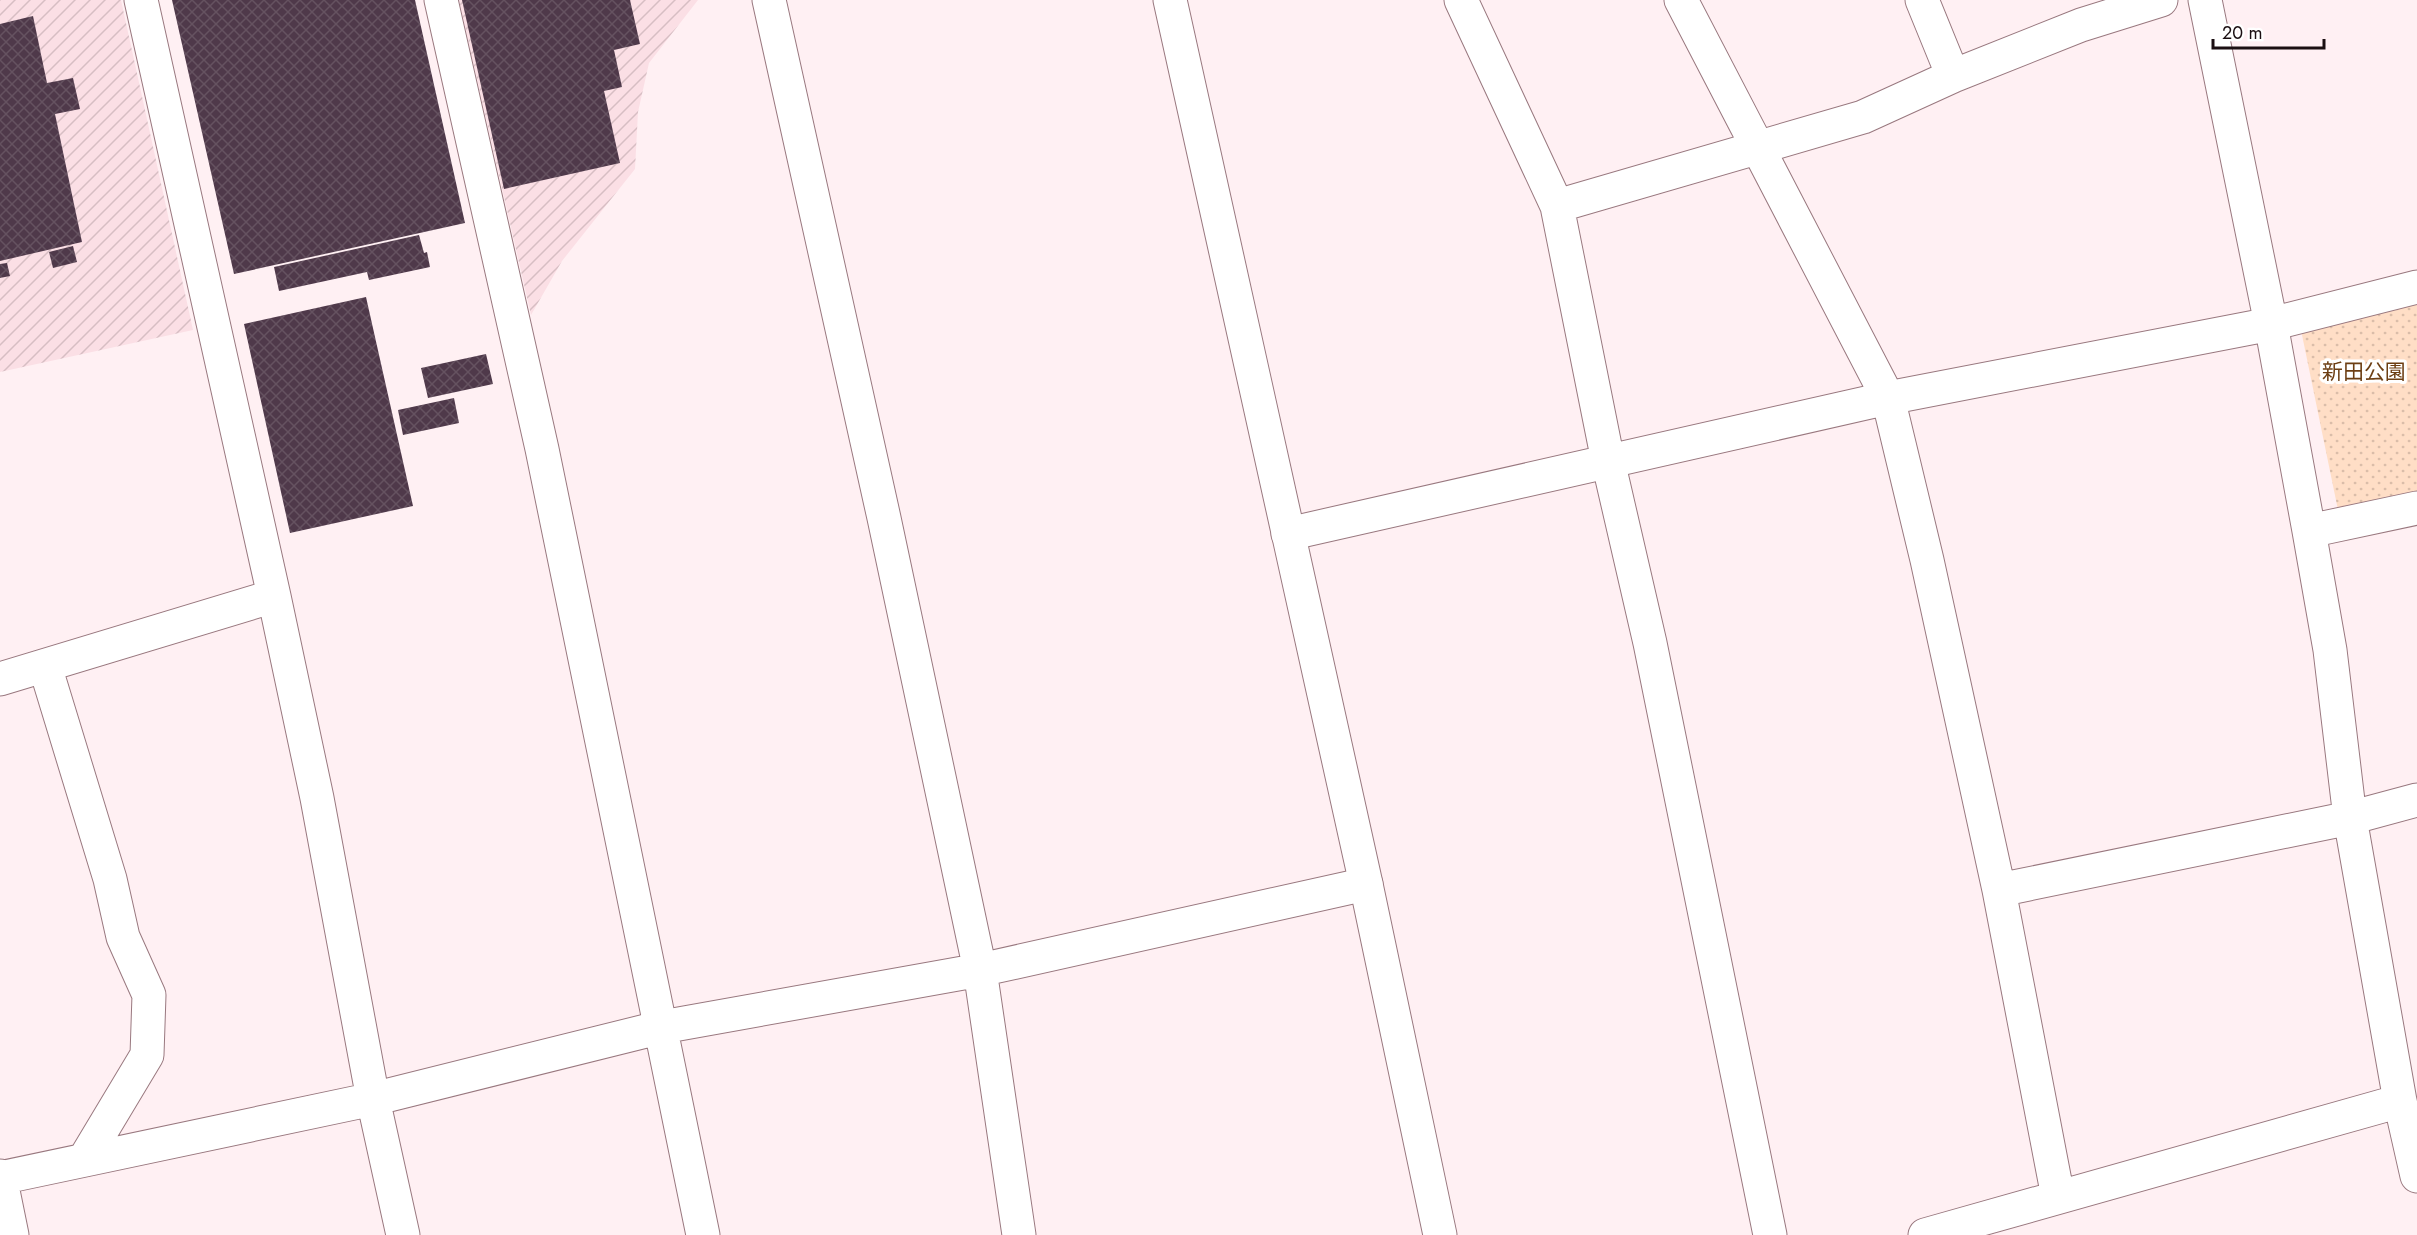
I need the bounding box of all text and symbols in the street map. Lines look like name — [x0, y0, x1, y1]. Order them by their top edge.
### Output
scale bar — [2213, 12, 2324, 50]
text: 20 m — [2222, 20, 2262, 46]
park label: 新田公園 — [2322, 357, 2406, 387]

